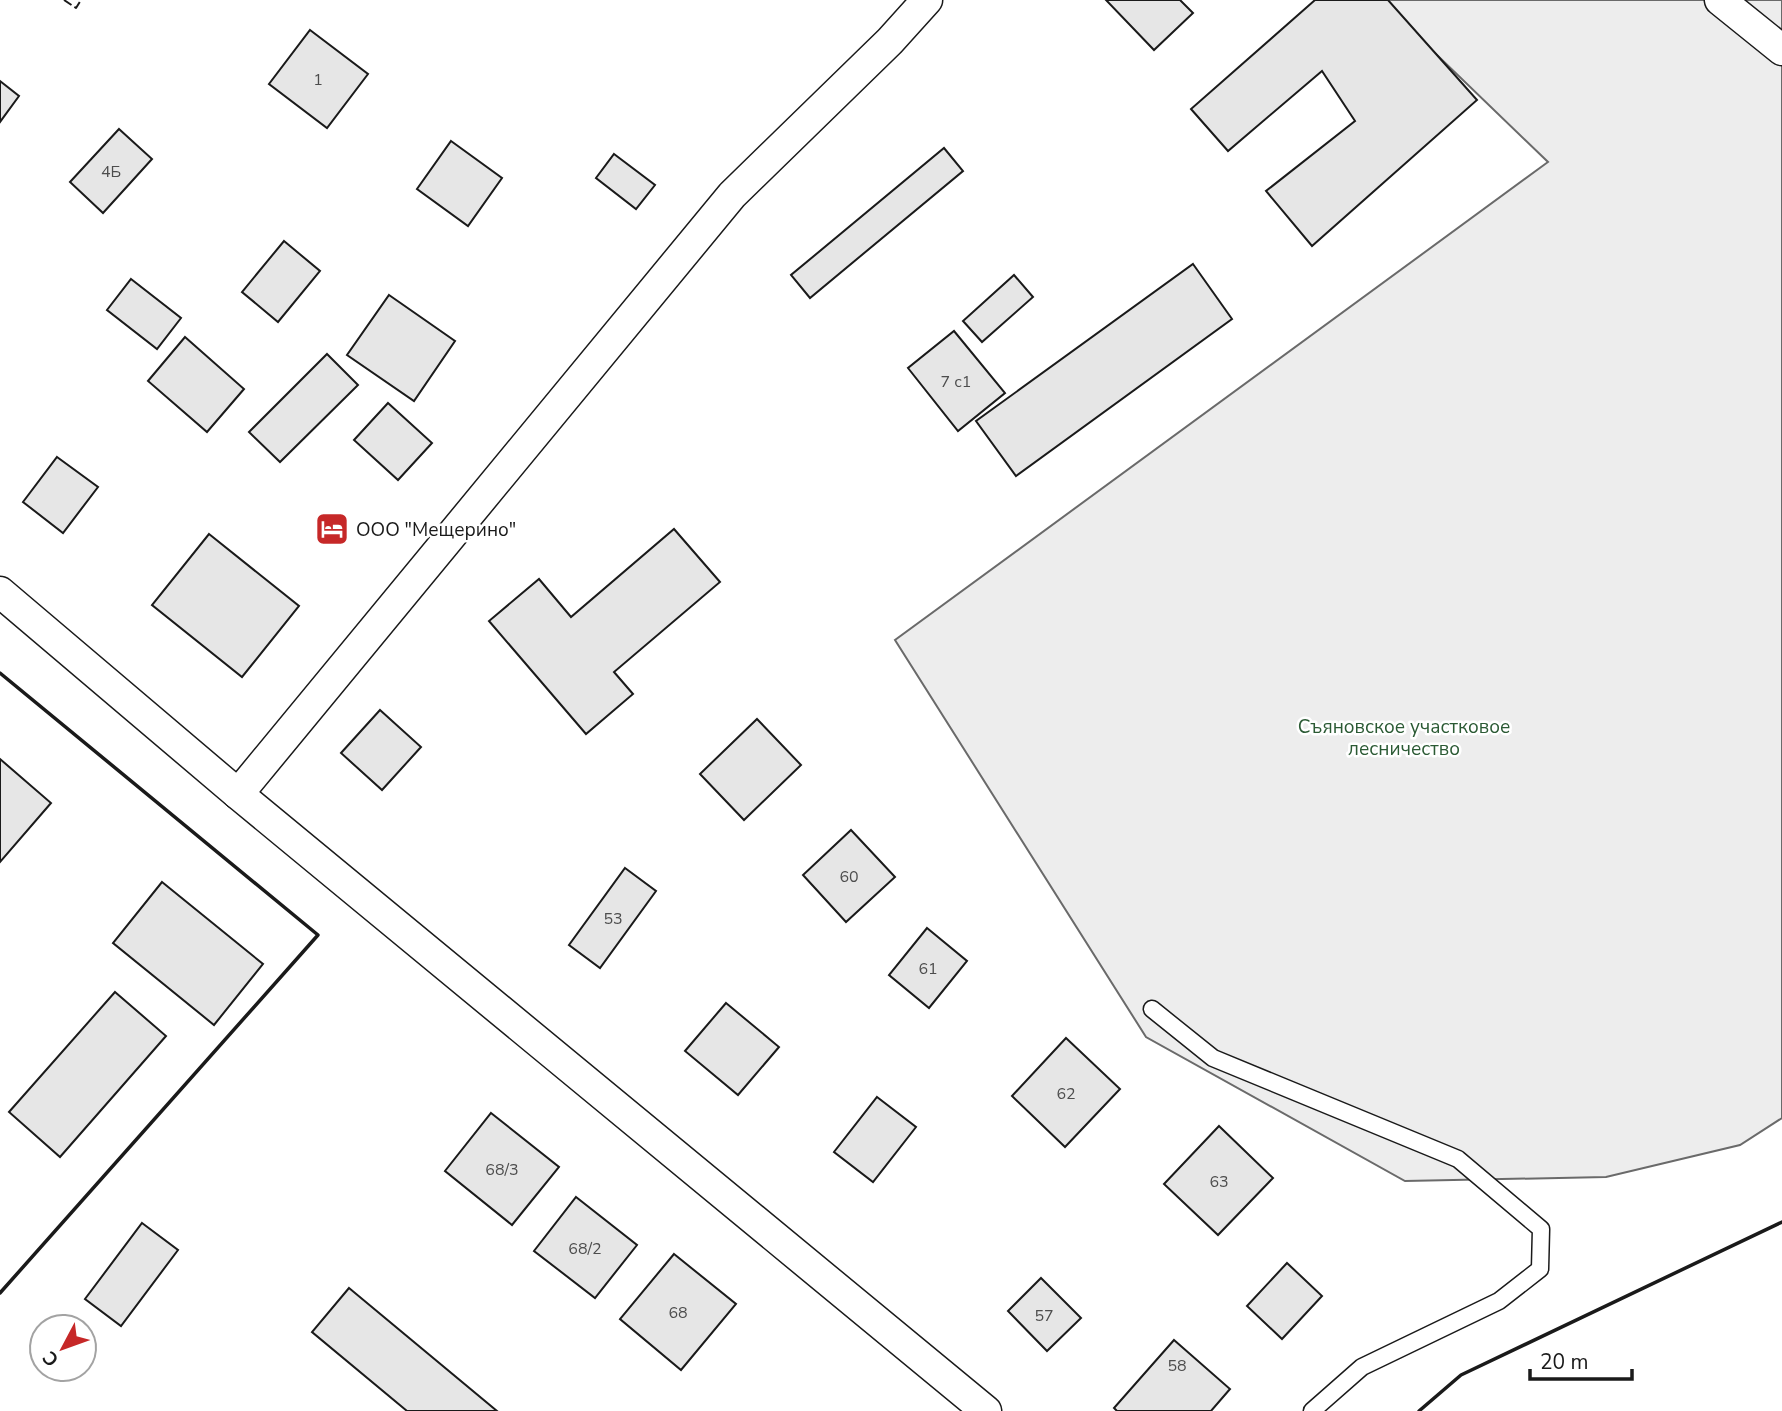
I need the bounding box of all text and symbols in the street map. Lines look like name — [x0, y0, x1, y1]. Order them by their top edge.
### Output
house number: 1 — [313, 69, 323, 91]
house number: 4Б — [101, 161, 121, 183]
house number: 7 с1 — [941, 371, 971, 393]
hotel icon: ООО "Мещерино" — [313, 510, 351, 548]
place label: ООО "Мещерино" — [356, 517, 516, 543]
park label: Съяновское участковое лесничество — [1298, 714, 1510, 762]
house number: 60 — [839, 866, 859, 888]
house number: 53 — [603, 908, 623, 930]
house number: 61 — [918, 958, 938, 980]
house number: 62 — [1056, 1083, 1076, 1105]
house number: 68/3 — [485, 1159, 519, 1181]
house number: 63 — [1209, 1171, 1229, 1193]
house number: 68/2 — [568, 1238, 602, 1260]
house number: 68 — [668, 1302, 688, 1324]
house number: 57 — [1034, 1305, 1054, 1327]
north arrow — [28, 1313, 98, 1383]
scale bar — [1530, 1338, 1632, 1382]
text: С — [37, 1345, 65, 1372]
text: 20 m — [1540, 1348, 1589, 1376]
house number: 58 — [1167, 1355, 1187, 1377]

